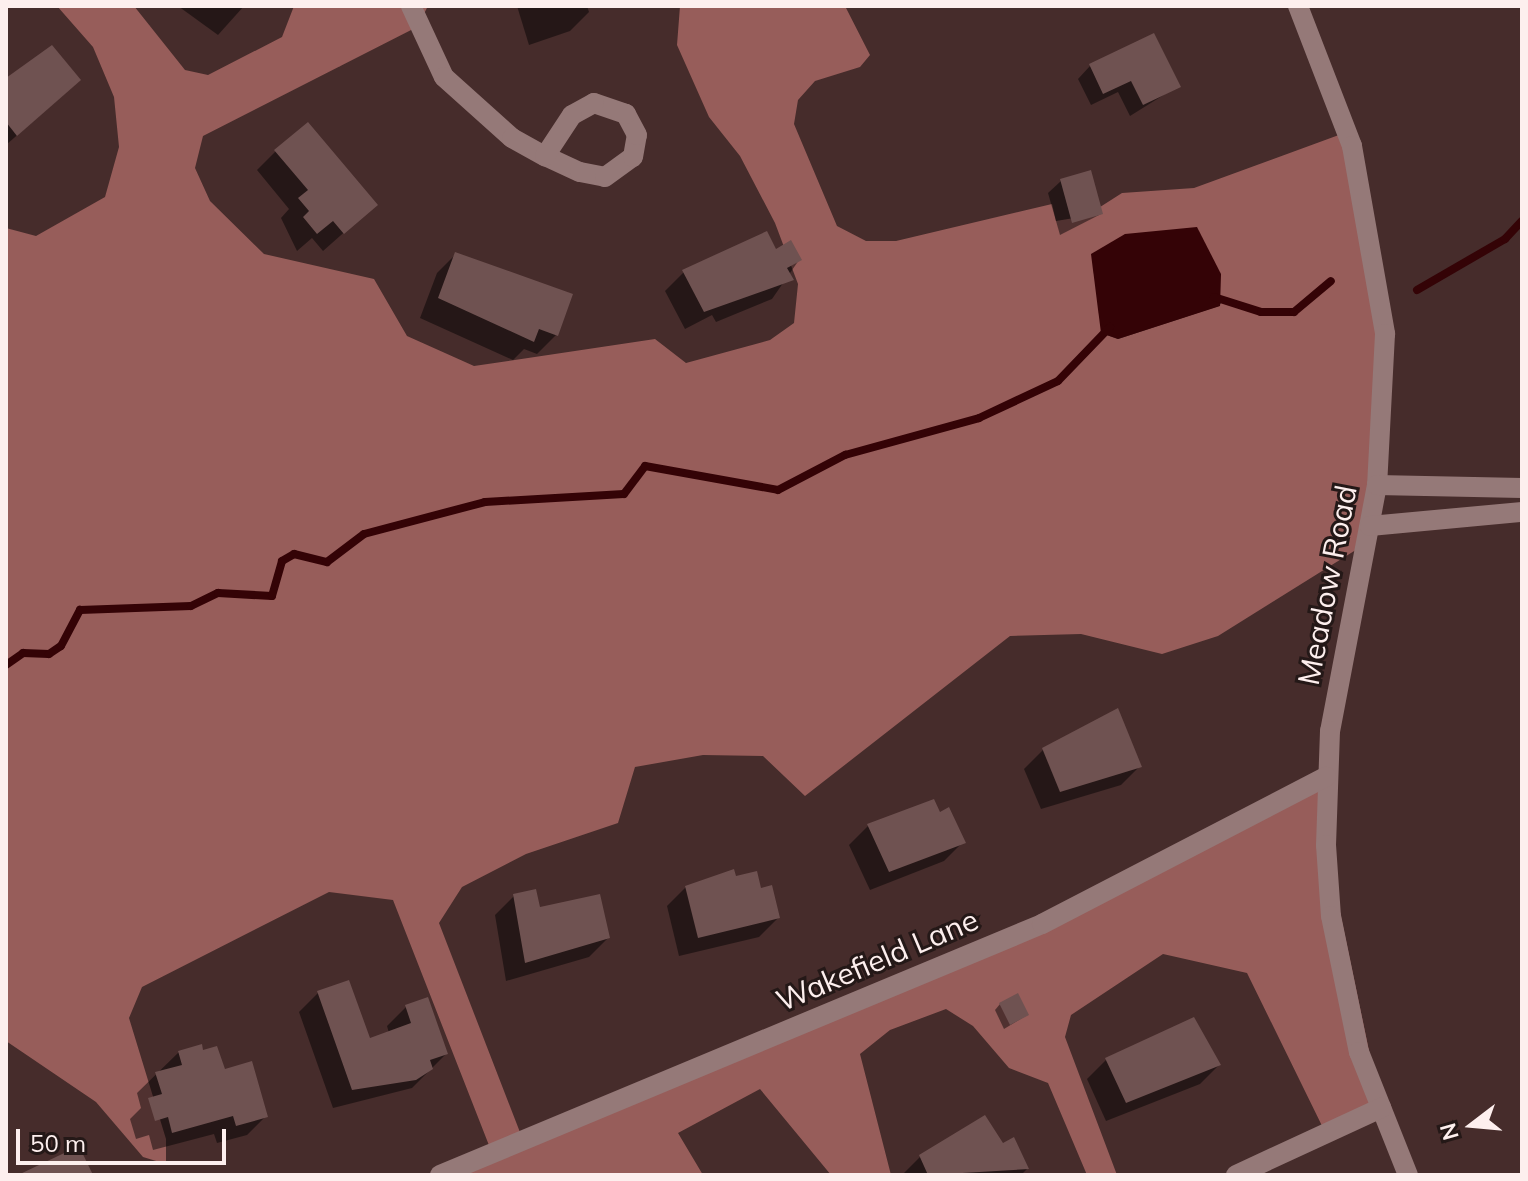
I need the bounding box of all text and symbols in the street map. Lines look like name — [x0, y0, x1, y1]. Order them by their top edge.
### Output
street label: Meadow Road — [1290, 482, 1364, 688]
street label: Wakefield Lane — [771, 901, 983, 1019]
north arrow — [1432, 1085, 1512, 1165]
scale bar — [20, 1113, 230, 1163]
text: N — [1433, 1120, 1465, 1143]
text: 50 m — [30, 1128, 86, 1158]

